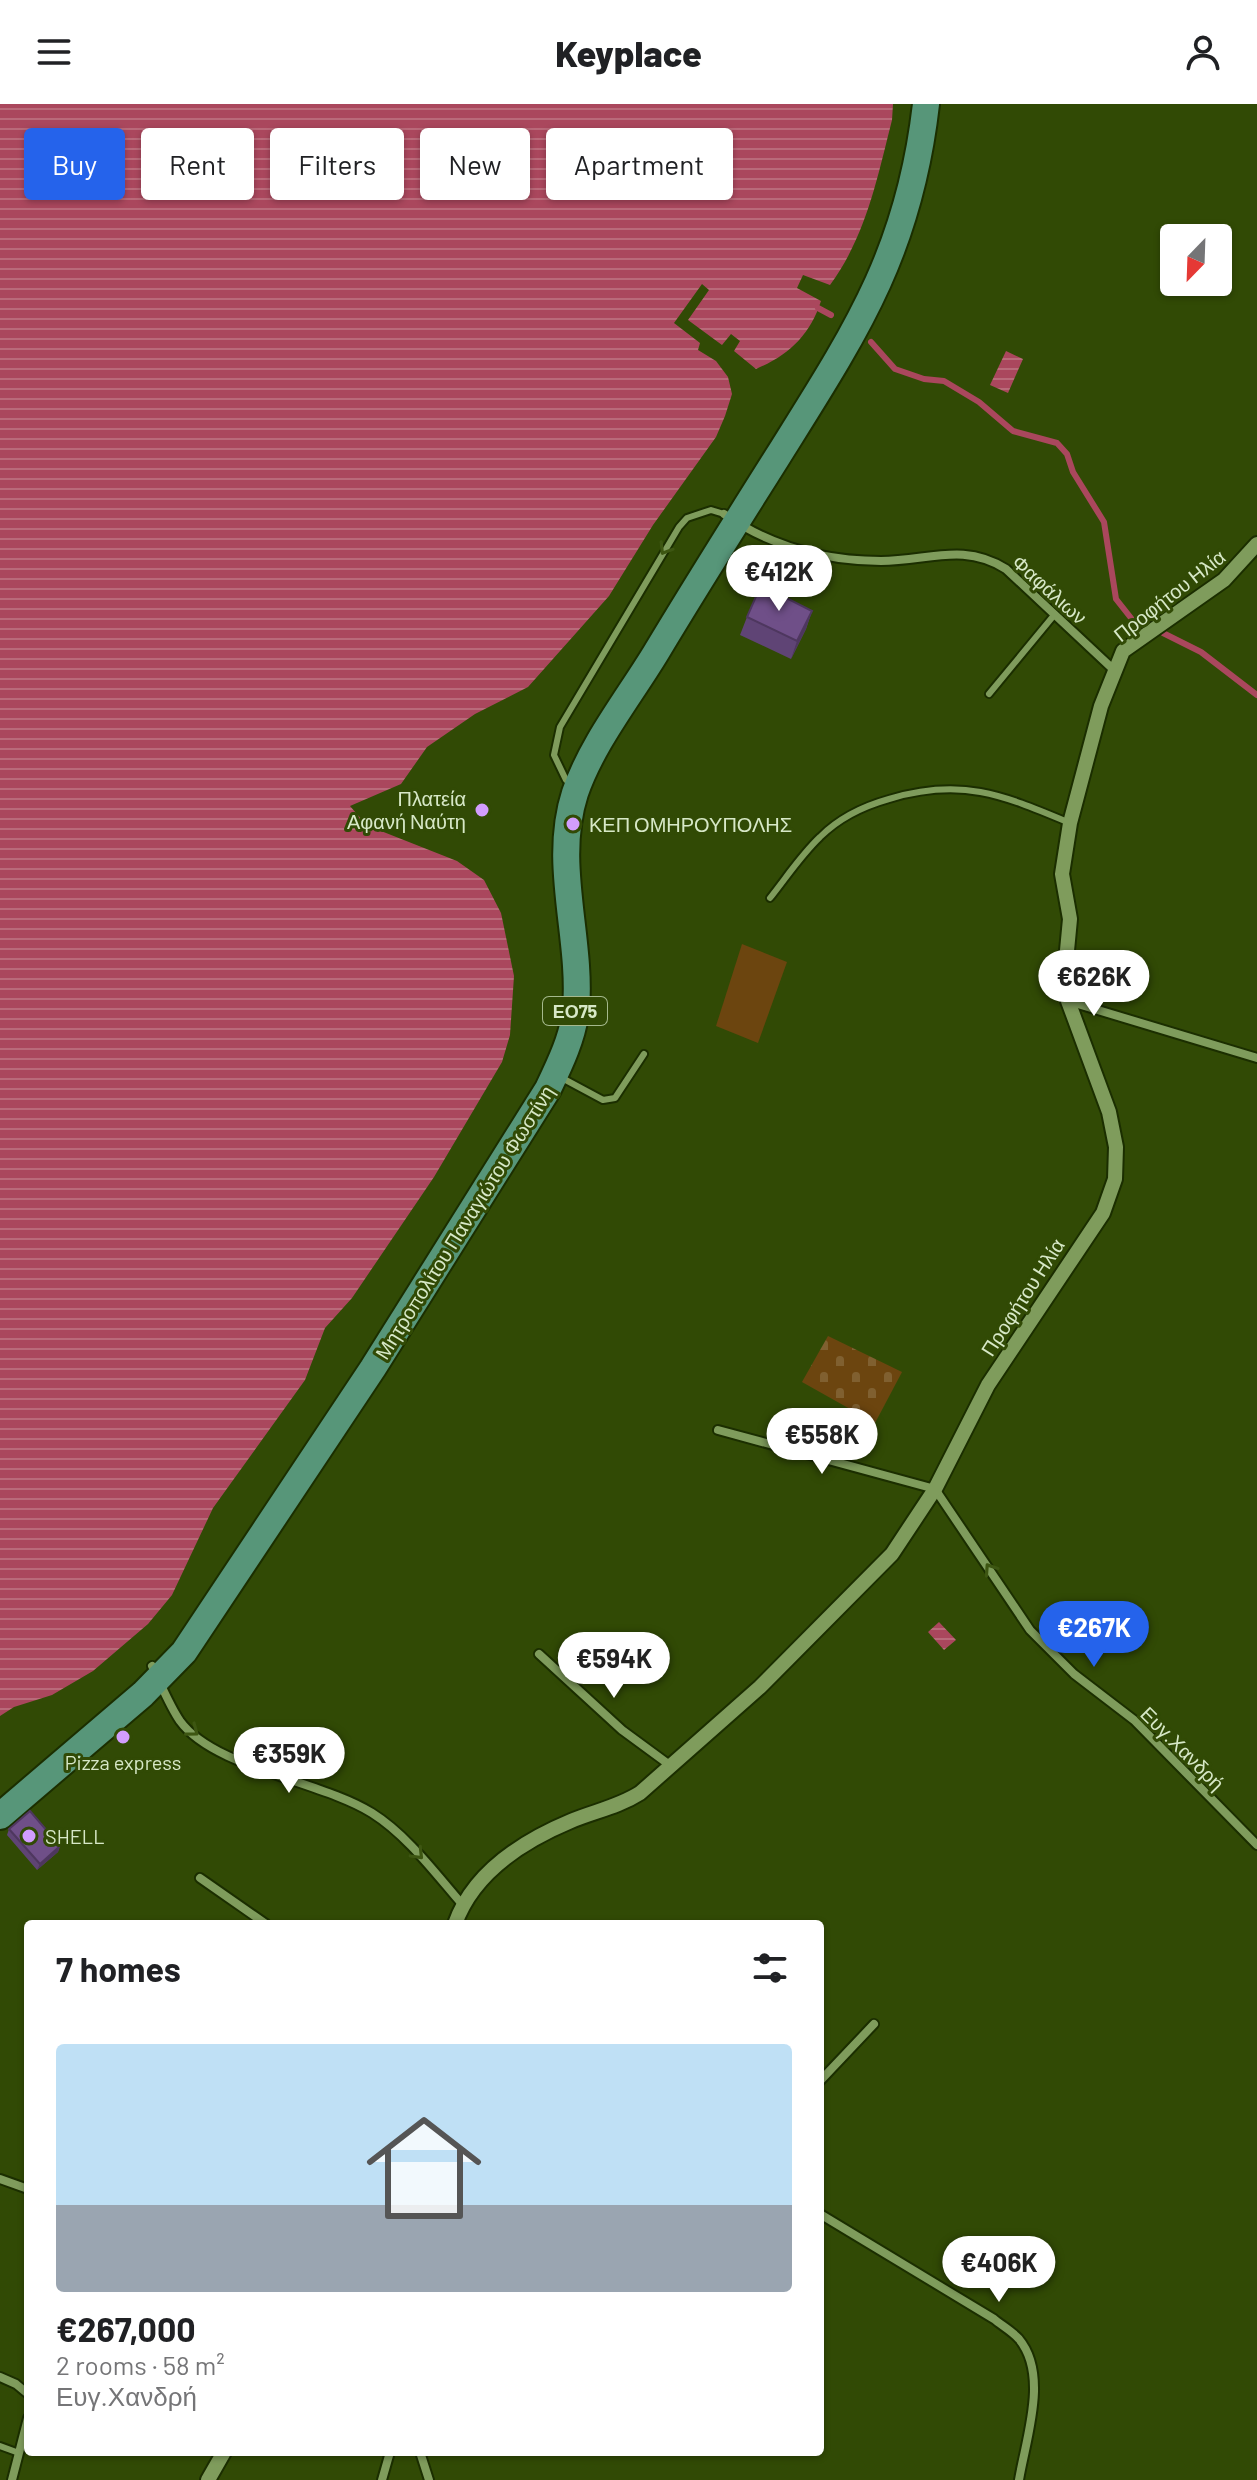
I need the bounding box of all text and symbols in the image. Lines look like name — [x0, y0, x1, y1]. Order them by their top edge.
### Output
icon: menu — [32, 30, 76, 74]
icon: person — [1181, 30, 1225, 74]
text: Keyplace — [555, 31, 702, 74]
chip: Buy — [24, 128, 125, 200]
chip: Rent — [141, 128, 254, 200]
chip: Filters — [270, 128, 404, 200]
chip: New — [420, 128, 530, 200]
chip: Apartment — [546, 128, 733, 200]
north arrow — [1160, 224, 1232, 296]
map controls — [1160, 224, 1232, 296]
one-way arrow — [659, 541, 674, 555]
street label: Προφήτου Ηλία — [1108, 544, 1230, 646]
pin: €412K — [723, 545, 835, 613]
street label: Φαφάλιων — [1008, 549, 1092, 629]
text: €412K — [744, 555, 814, 586]
place label: Πλατεία Αφανή Ναύτη — [347, 786, 466, 833]
marker: Πλατεία Αφανή Ναύτη — [473, 801, 491, 819]
place label: ΚΕΠ ΟΜΗΡΟΥΠΟΛΗΣ — [589, 812, 792, 836]
marker: ΚΕΠ ΟΜΗΡΟΥΠΟΛΗΣ — [564, 815, 582, 833]
pin: €626K — [1038, 950, 1150, 1018]
text: €626K — [1056, 960, 1132, 991]
road number: ΕΟ75 — [543, 997, 607, 1025]
street label: Μητροπολίτου Παναγιώτου Φωστίνη — [369, 1081, 559, 1363]
street label: Προφήτου Ηλία — [975, 1234, 1069, 1360]
pin: €558K — [766, 1408, 878, 1476]
text: €558K — [785, 1418, 859, 1449]
one-way arrow — [984, 1563, 999, 1578]
pin: €267K — [1038, 1601, 1150, 1669]
text: €267K — [1057, 1611, 1131, 1642]
pin: €594K — [558, 1632, 670, 1700]
text: €594K — [576, 1642, 652, 1673]
street label: Ευγ.Χανδρή — [1136, 1701, 1230, 1795]
one-way arrow — [184, 1722, 199, 1736]
pin: €359K — [233, 1727, 345, 1795]
marker: Pizza express — [114, 1728, 132, 1746]
text: €359K — [252, 1737, 326, 1768]
place label: Pizza express — [65, 1750, 181, 1774]
place label: SHELL — [45, 1824, 105, 1848]
marker: SHELL — [20, 1827, 38, 1845]
one-way arrow — [408, 1845, 423, 1859]
icon: filters — [748, 1946, 792, 1990]
text: 7 homes — [56, 1948, 181, 1989]
icon: home — [352, 2096, 496, 2240]
pin: €406K — [943, 2236, 1055, 2304]
text: €406K — [960, 2246, 1038, 2277]
text: €267,000 — [56, 2308, 196, 2349]
text: 2 rooms · 58 m² — [56, 2349, 225, 2380]
text: Ευγ.Χανδρή — [56, 2380, 197, 2411]

